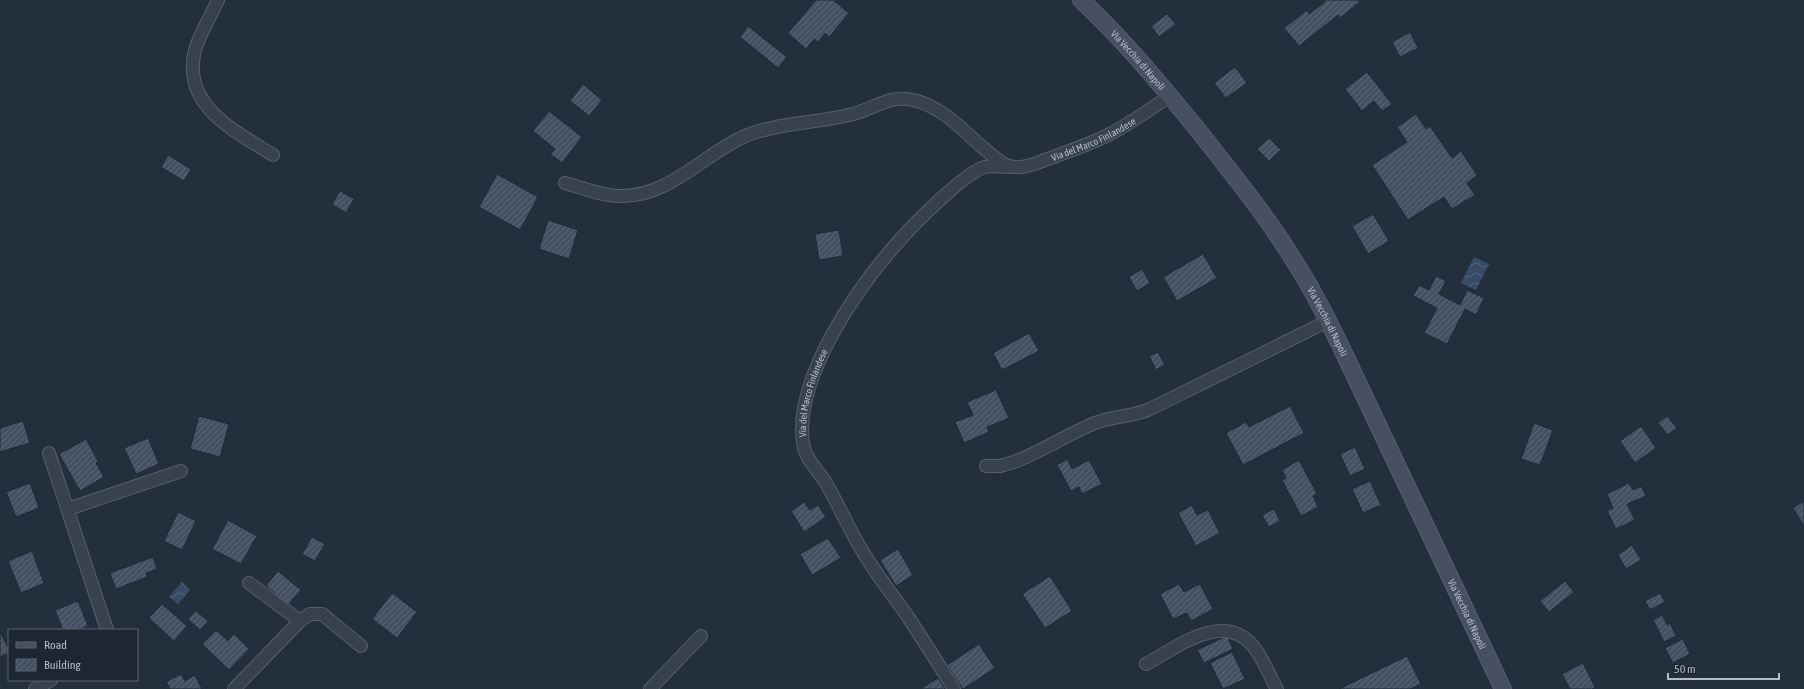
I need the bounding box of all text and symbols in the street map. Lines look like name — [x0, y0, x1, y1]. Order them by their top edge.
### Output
street label: Via Vecchia di Napoli — [1109, 28, 1167, 92]
street label: Via del Marco Finlandese — [1050, 115, 1138, 163]
street label: Via Vecchia di Napoli — [1305, 285, 1350, 358]
street label: Via del Marco Finlandese — [797, 347, 830, 437]
street label: Via Vecchia di Napoli — [1446, 577, 1488, 651]
legend — [8, 629, 138, 681]
text: Road — [44, 638, 67, 652]
scale bar — [1668, 655, 1779, 681]
text: Building — [44, 658, 82, 672]
text: 50 m — [1674, 662, 1696, 676]

